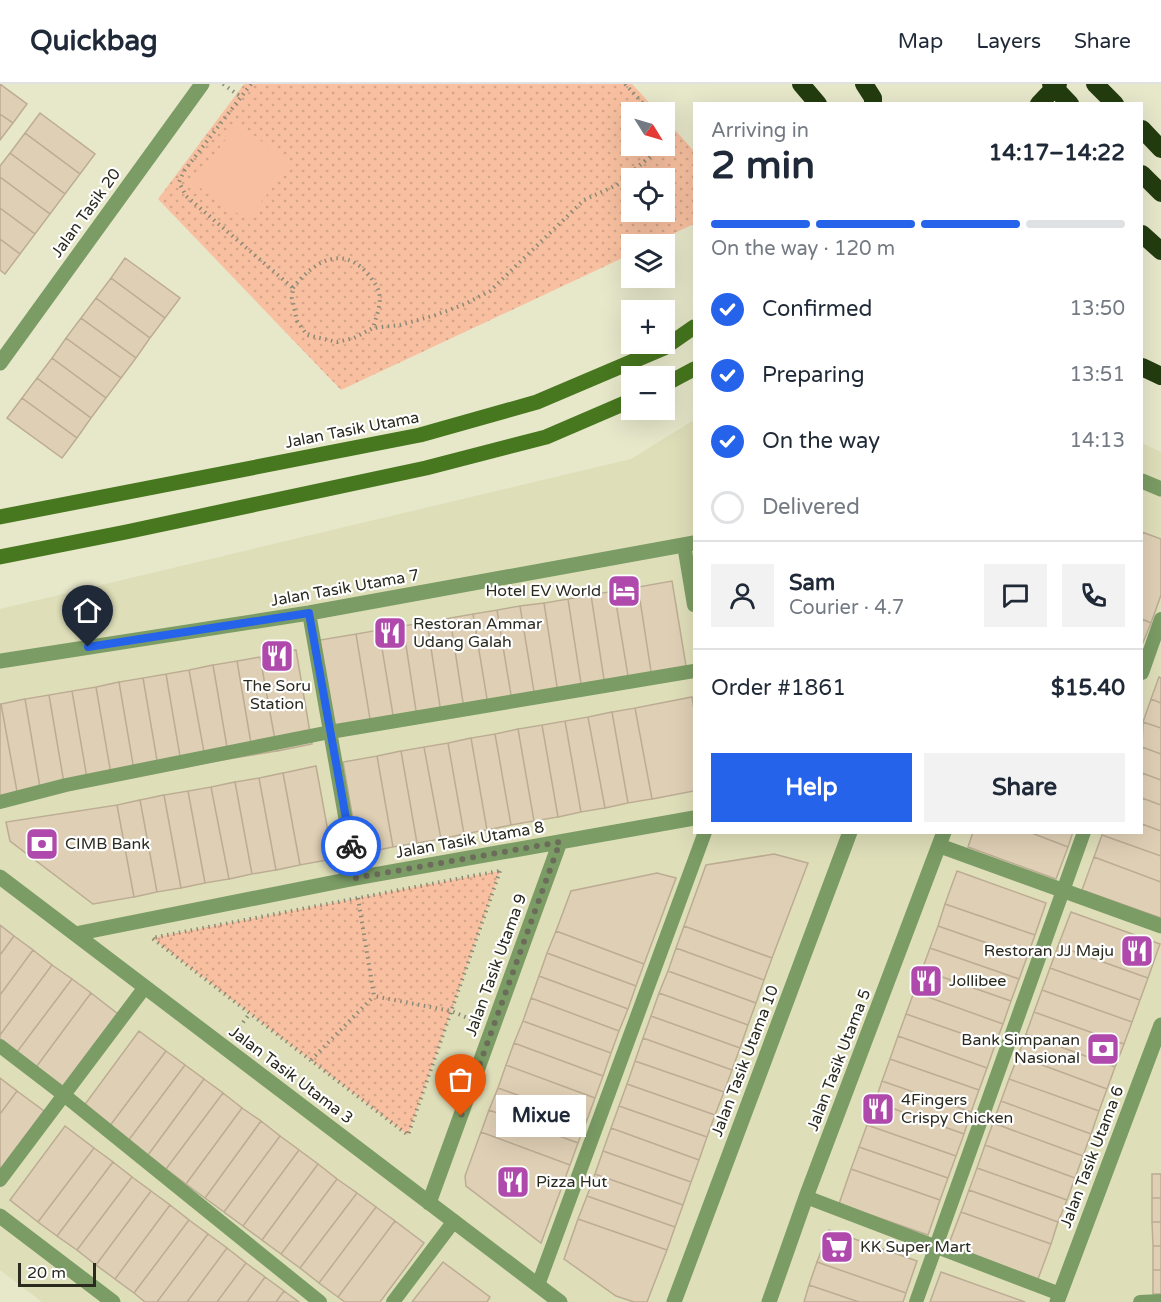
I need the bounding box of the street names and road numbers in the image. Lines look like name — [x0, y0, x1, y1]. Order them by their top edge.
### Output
street label: Jalan Tasik 20 — [47, 164, 125, 262]
street label: Jalan Tasik Utama — [283, 407, 421, 453]
street label: Jalan Tasik Utama 7 — [269, 565, 421, 611]
street label: Jalan Tasik Utama 8 — [394, 817, 546, 863]
street label: Jalan Tasik Utama 9 — [461, 891, 531, 1039]
street label: Jalan Tasik Utama 10 — [707, 983, 783, 1139]
street label: Jalan Tasik Utama 5 — [803, 986, 875, 1134]
street label: Jalan Tasik Utama 3 — [225, 1022, 357, 1128]
street label: Jalan Tasik Utama 6 — [1056, 1083, 1128, 1231]

